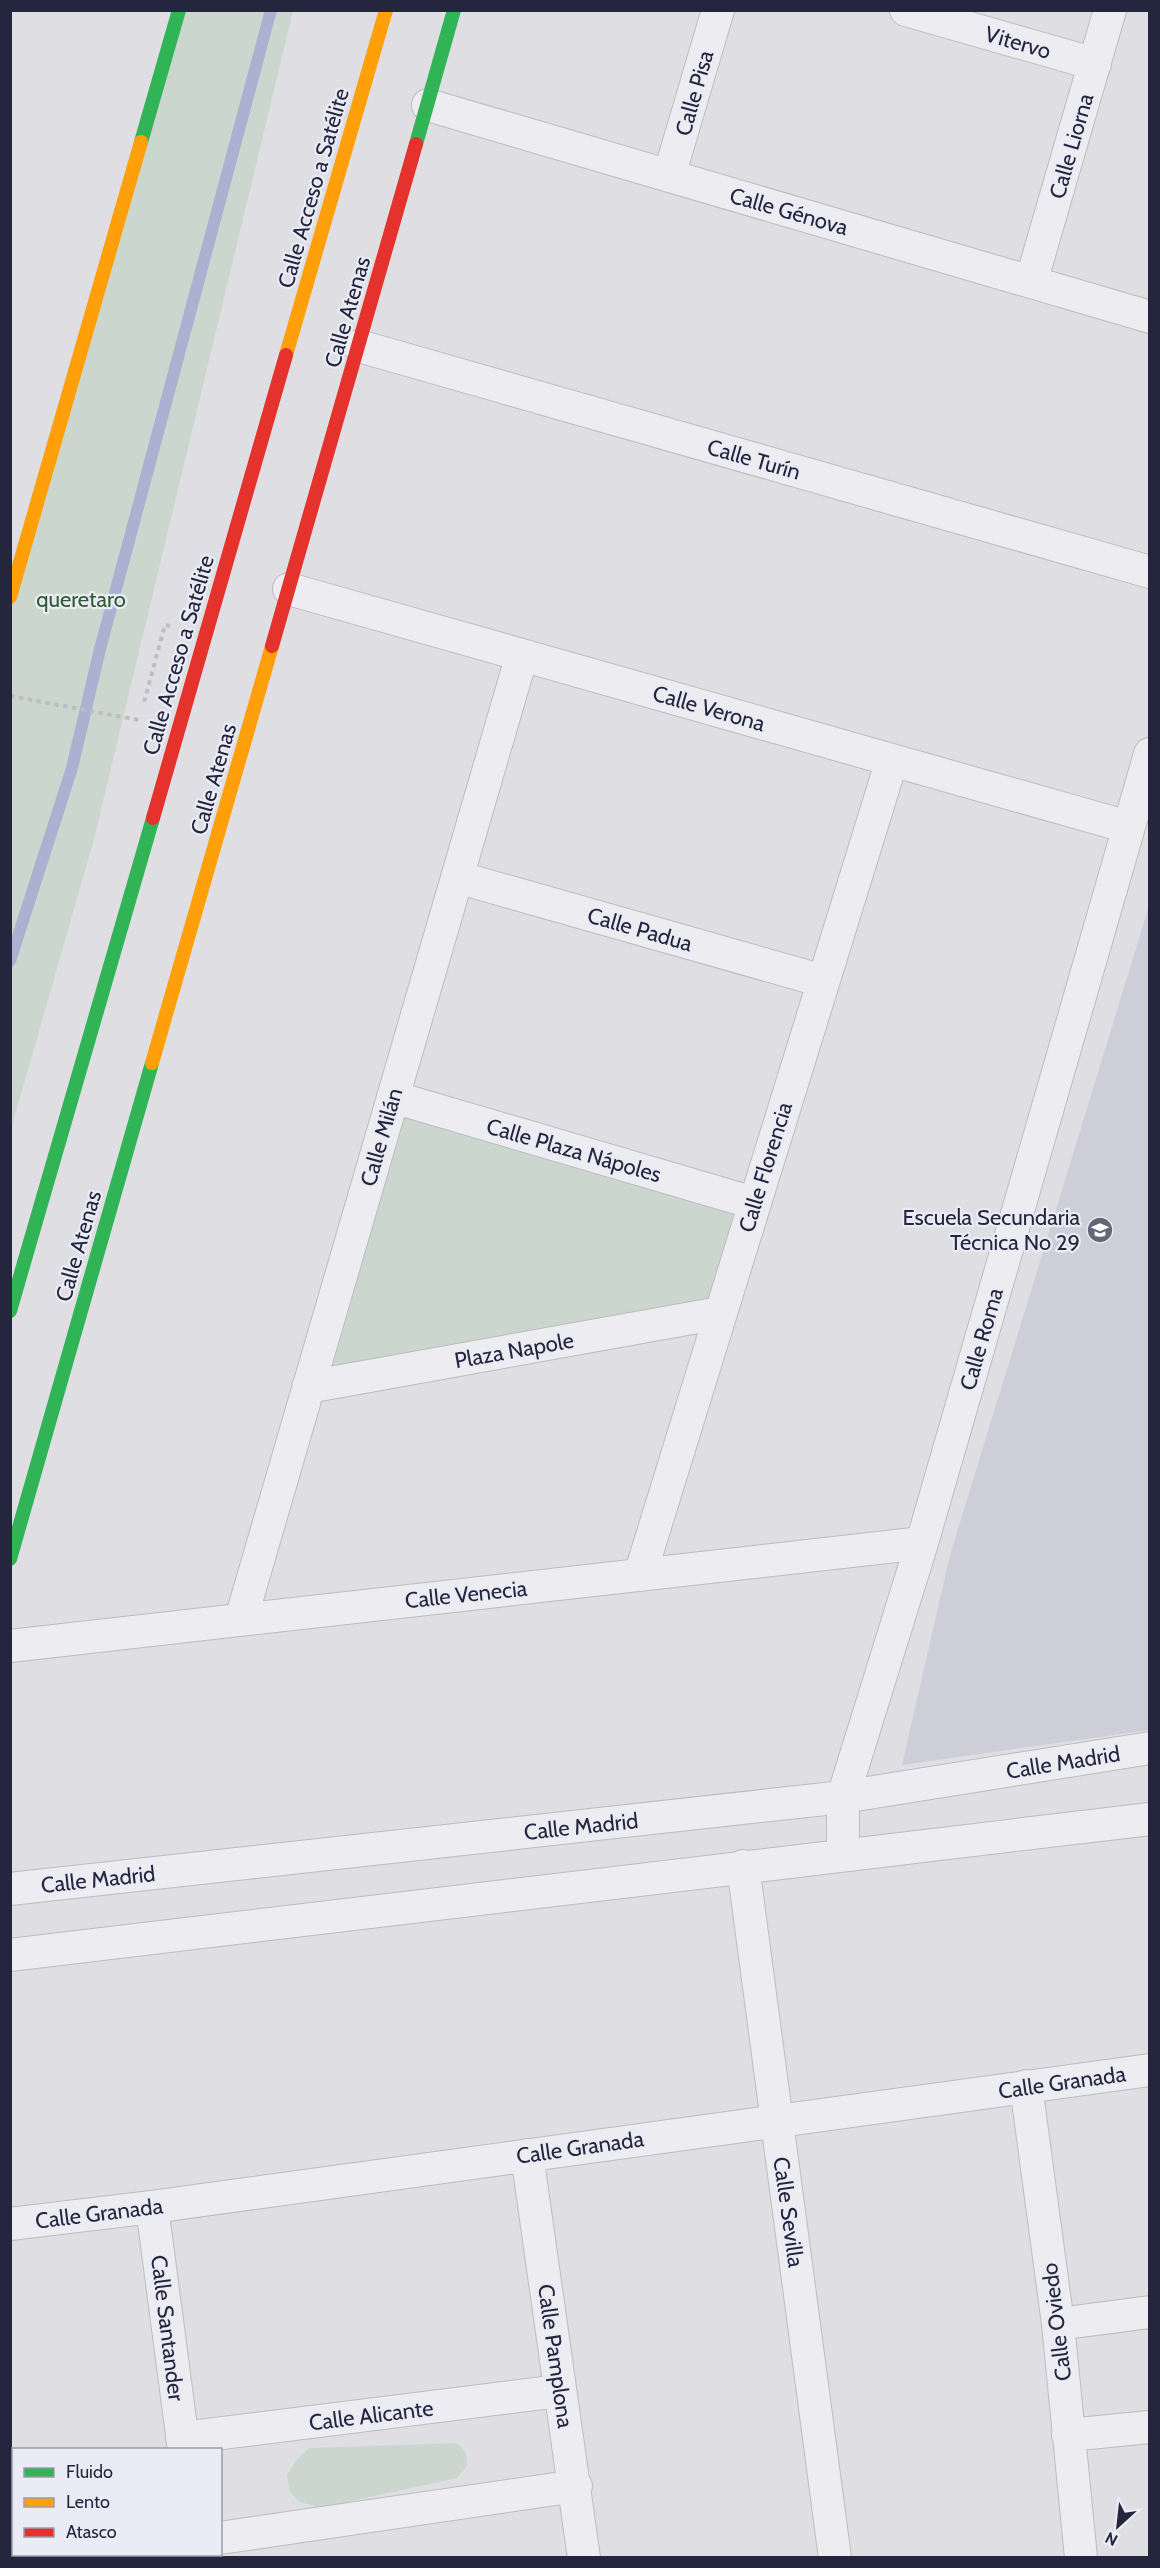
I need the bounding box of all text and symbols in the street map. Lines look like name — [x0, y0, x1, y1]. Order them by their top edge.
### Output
street label: Vitervo — [982, 20, 1054, 65]
street label: Calle Pisa — [669, 47, 720, 139]
street label: Calle Acceso a Satélite — [272, 85, 355, 291]
street label: Calle Liorna — [1044, 90, 1099, 202]
street label: Calle Génova — [727, 182, 852, 241]
street label: Calle Atenas — [319, 254, 376, 371]
street label: Calle Turín — [704, 433, 804, 486]
street label: Calle Acceso a Satélite — [137, 552, 220, 758]
park label: queretaro — [36, 586, 126, 613]
street label: Calle Verona — [650, 680, 769, 738]
street label: Calle Atenas — [185, 721, 242, 838]
street label: Calle Padua — [584, 902, 696, 957]
street label: Calle Milán — [355, 1085, 408, 1189]
street label: Calle Florencia — [733, 1098, 798, 1236]
street label: Calle Plaza Nápoles — [483, 1113, 664, 1188]
street label: Calle Atenas — [50, 1188, 107, 1305]
place label: Escuela Secundaria Técnica No 29 — [902, 1204, 1080, 1256]
school or university icon: Escuela Secundaria Técnica No 29 — [1085, 1215, 1115, 1245]
street label: Calle Roma — [954, 1284, 1009, 1394]
street label: Plaza Napole — [452, 1327, 576, 1374]
street label: Calle Venecia — [404, 1575, 529, 1614]
street label: Calle Madrid — [1004, 1740, 1122, 1785]
street label: Calle Madrid — [522, 1807, 640, 1846]
street label: Calle Madrid — [39, 1860, 157, 1899]
street label: Calle Granada — [997, 2060, 1128, 2105]
street label: Calle Granada — [515, 2125, 646, 2170]
street label: Calle Sevilla — [767, 2155, 810, 2269]
street label: Calle Granada — [34, 2192, 165, 2235]
street label: Calle Santander — [145, 2254, 190, 2403]
street label: Calle Oviedo — [1036, 2261, 1077, 2382]
street label: Calle Pamplona — [532, 2282, 579, 2430]
street label: Calle Alicante — [307, 2394, 435, 2437]
legend — [12, 2448, 222, 2556]
text: Fluido — [66, 2461, 113, 2483]
text: Lento — [66, 2491, 110, 2513]
north arrow — [1088, 2496, 1148, 2556]
text: Atasco — [66, 2521, 117, 2543]
text: N — [1102, 2528, 1121, 2550]

